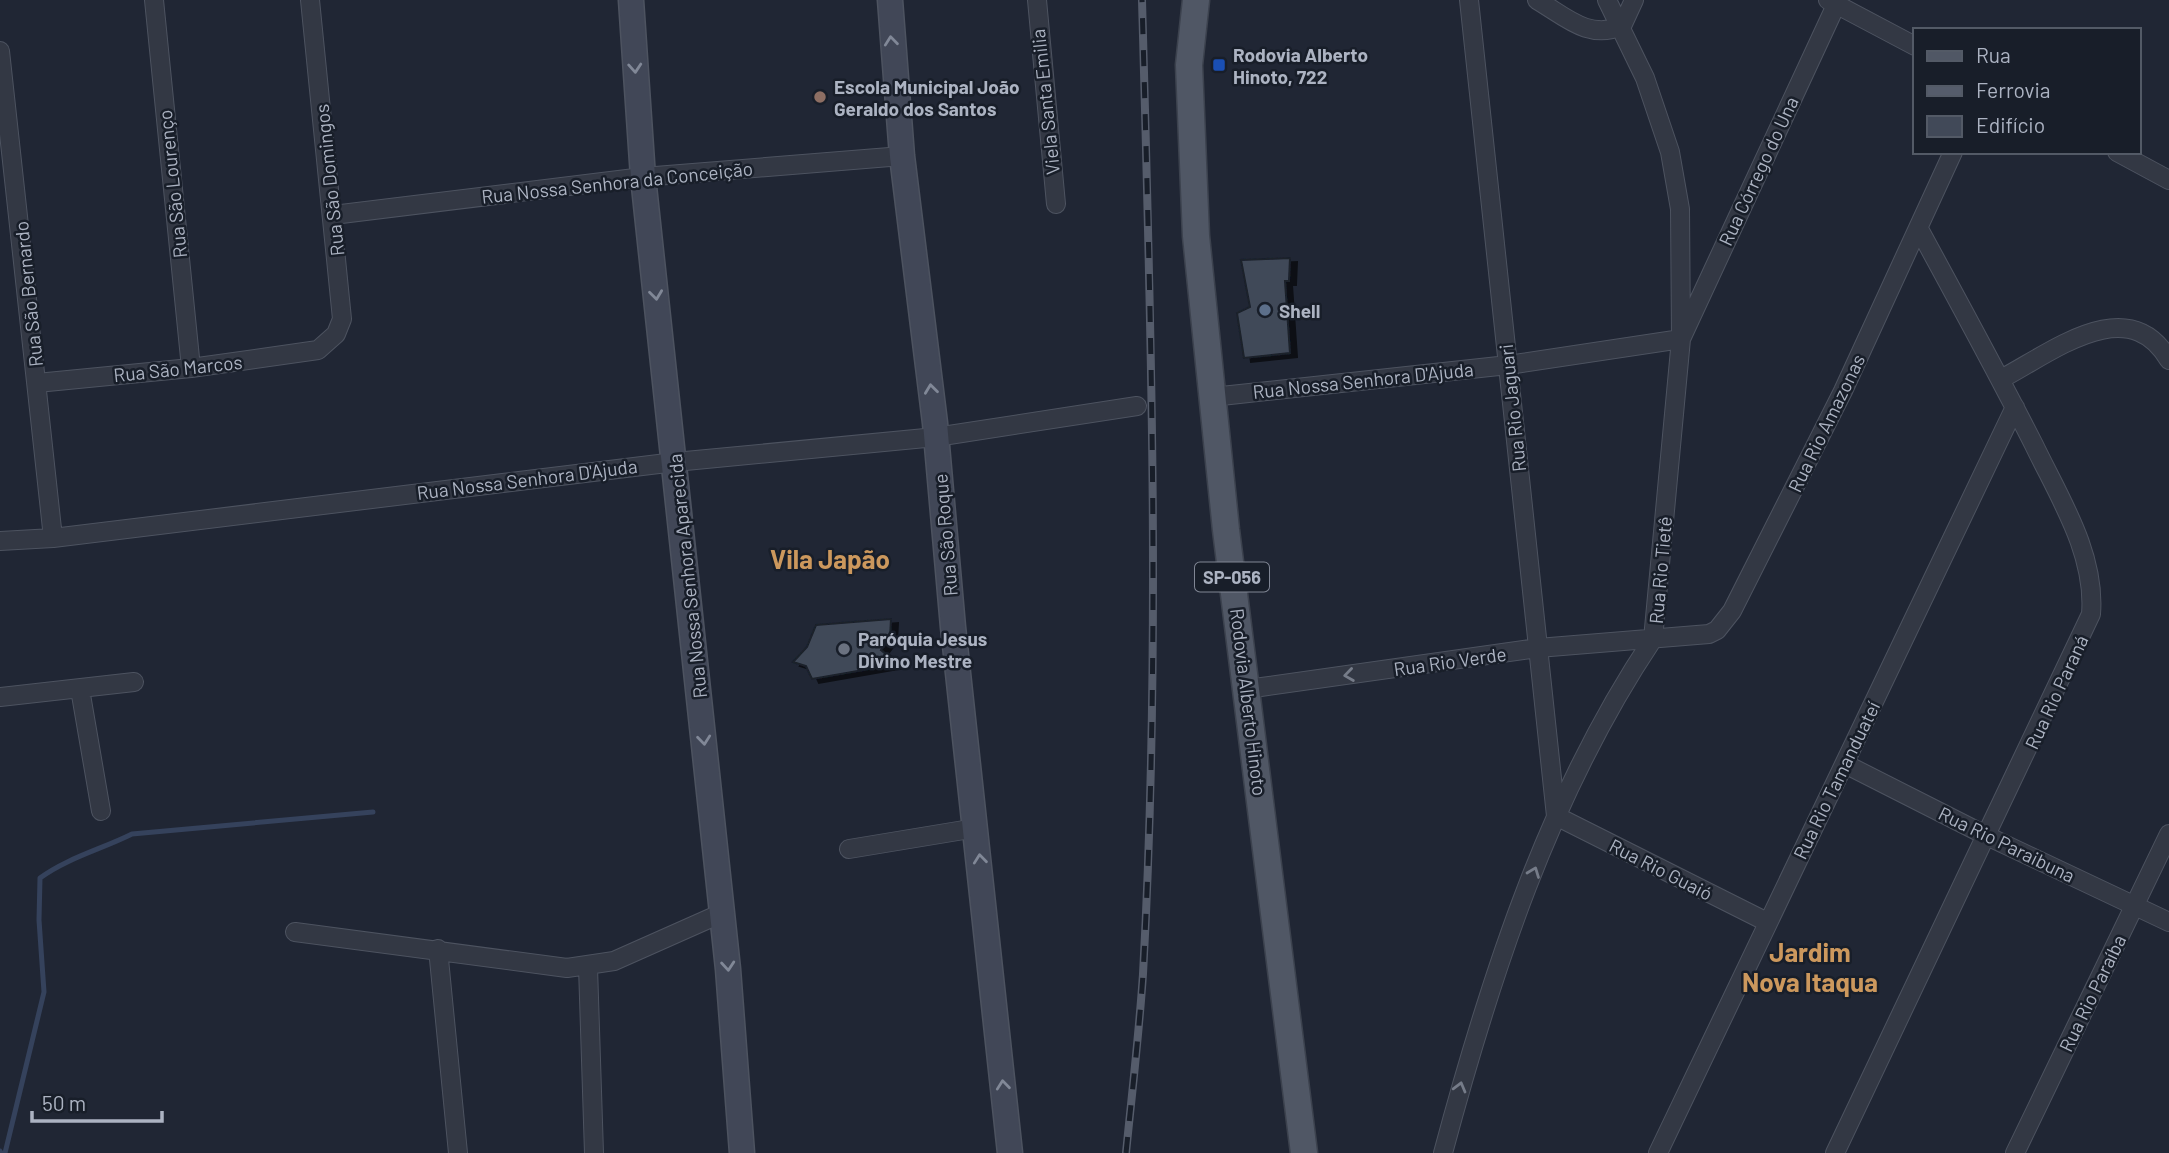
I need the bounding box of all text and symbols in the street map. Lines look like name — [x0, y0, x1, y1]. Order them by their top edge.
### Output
street label: Viela Santa Emilia — [1026, 28, 1064, 176]
legend — [1913, 28, 2141, 154]
one-way arrow — [884, 35, 899, 47]
text: Rua — [1976, 42, 2011, 67]
place label: Rodovia Alberto Hinoto, 722 — [1233, 43, 1368, 88]
marker: Rodovia Alberto Hinoto, 722 — [1211, 57, 1227, 73]
one-way arrow — [627, 63, 642, 74]
place label: Escola Municipal João Geraldo dos Santos — [834, 75, 1019, 120]
text: Ferrovia — [1976, 77, 2051, 102]
marker: Escola Municipal João Geraldo dos Santos — [812, 89, 828, 105]
street label: Rua Córrego do Una — [1713, 93, 1803, 249]
street label: Rua São Domingos — [310, 103, 348, 257]
street label: Rua São Lourenço — [153, 109, 191, 259]
text: Edifício — [1976, 112, 2045, 137]
street label: Rua Nossa Senhora da Conceição — [480, 156, 754, 208]
street label: Rua São Bernardo — [9, 220, 47, 368]
one-way arrow — [648, 289, 663, 300]
place label: Shell — [1279, 299, 1320, 322]
marker: Shell — [1257, 302, 1273, 318]
street label: Rua Rio Jaguari — [1494, 343, 1530, 473]
street label: Rua São Marcos — [112, 350, 244, 386]
street label: Rua Rio Amazonas — [1783, 350, 1869, 496]
street label: Rua Nossa Senhora D'Ajuda — [1251, 357, 1475, 403]
one-way arrow — [923, 383, 938, 395]
street label: Rua Nossa Senhora Aparecida — [663, 453, 711, 699]
street label: Rua Nossa Senhora D'Ajuda — [415, 454, 639, 504]
street label: Rua São Roque — [928, 473, 962, 597]
street label: Rua Rio Tietê — [1644, 515, 1676, 625]
district label: Vila Japão — [770, 543, 890, 574]
road number: SP-056 — [1195, 562, 1269, 592]
street label: Rodovia Alberto Hinoto — [1226, 607, 1272, 797]
place label: Paróquia Jesus Divino Mestre — [858, 627, 987, 672]
street label: Rua Rio Paraná — [2020, 631, 2092, 753]
marker: Paróquia Jesus Divino Mestre — [836, 641, 852, 657]
street label: Rua Rio Verde — [1392, 642, 1508, 680]
one-way arrow — [1344, 667, 1355, 682]
street label: Rua Rio Tamanduateí — [1788, 697, 1884, 863]
one-way arrow — [696, 735, 711, 746]
street label: Rua Rio Paraibuna — [1935, 801, 2079, 887]
street label: Rua Rio Guaió — [1606, 833, 1716, 905]
one-way arrow — [972, 853, 987, 865]
one-way arrow — [1526, 867, 1540, 879]
street label: Rua Rio Paraíba — [2054, 931, 2130, 1055]
district label: Jardim Nova Itaqua — [1742, 936, 1878, 997]
one-way arrow — [720, 961, 735, 972]
one-way arrow — [996, 1079, 1011, 1090]
scale bar — [32, 1080, 161, 1124]
one-way arrow — [1452, 1081, 1467, 1093]
text: 50 m — [42, 1090, 86, 1115]

